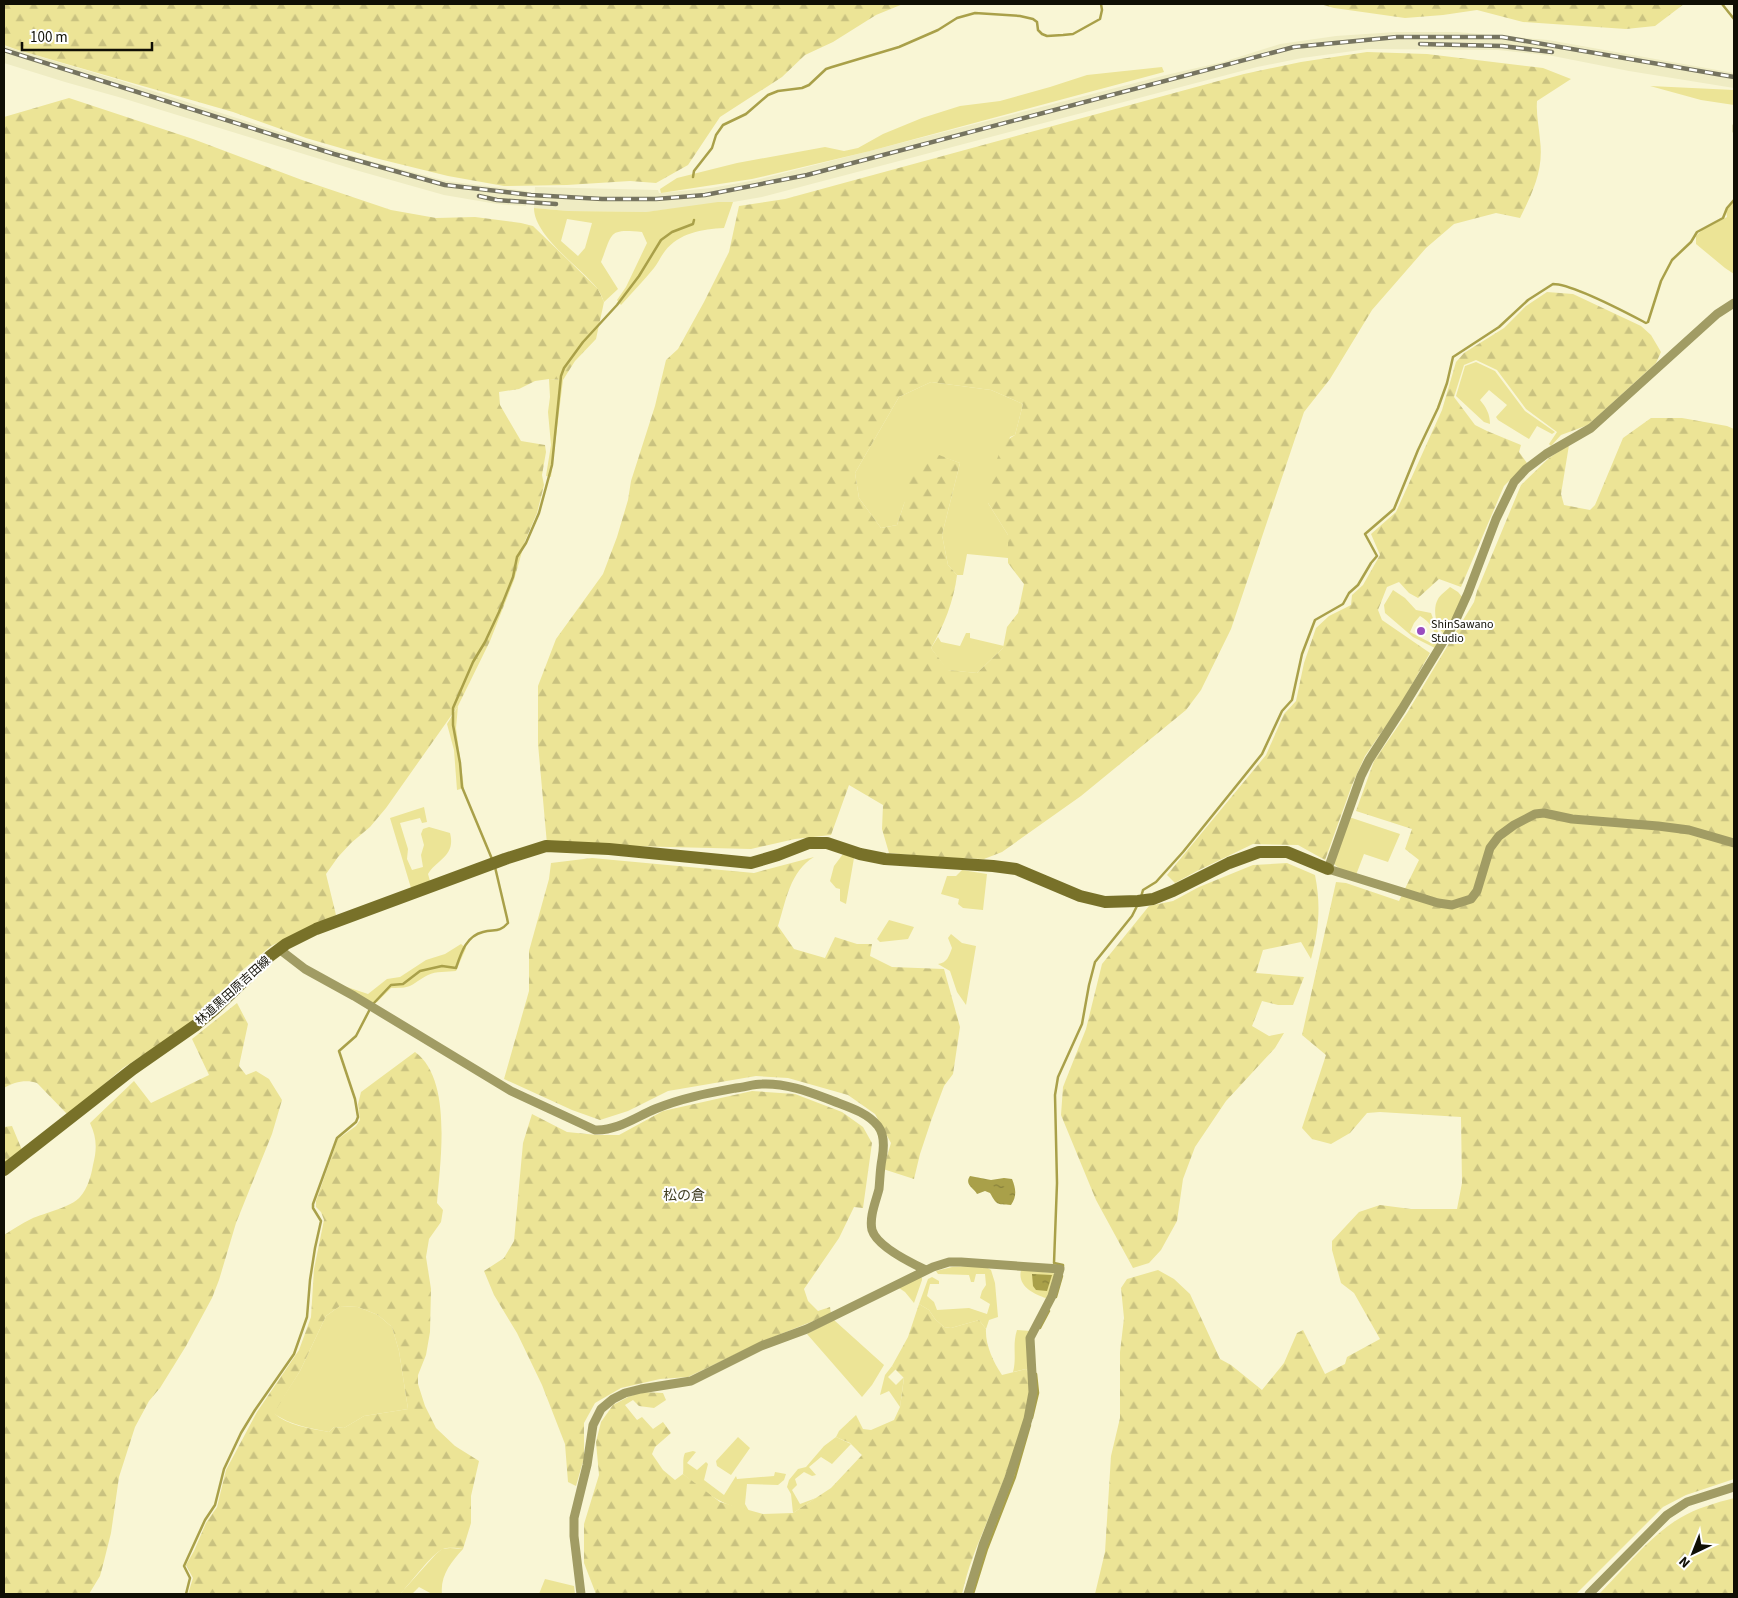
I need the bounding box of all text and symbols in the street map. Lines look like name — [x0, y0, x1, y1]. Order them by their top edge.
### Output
scale bar — [22, 20, 152, 52]
text: 100 m — [30, 27, 68, 48]
place label: ShinSawano Studio — [1431, 616, 1494, 647]
marker: ShinSawano Studio — [1415, 625, 1427, 637]
street label: 林道黒田原吉田線 — [192, 953, 274, 1029]
district label: 松の倉 — [663, 1186, 705, 1206]
north arrow — [1668, 1528, 1718, 1578]
text: N — [1675, 1551, 1695, 1572]

